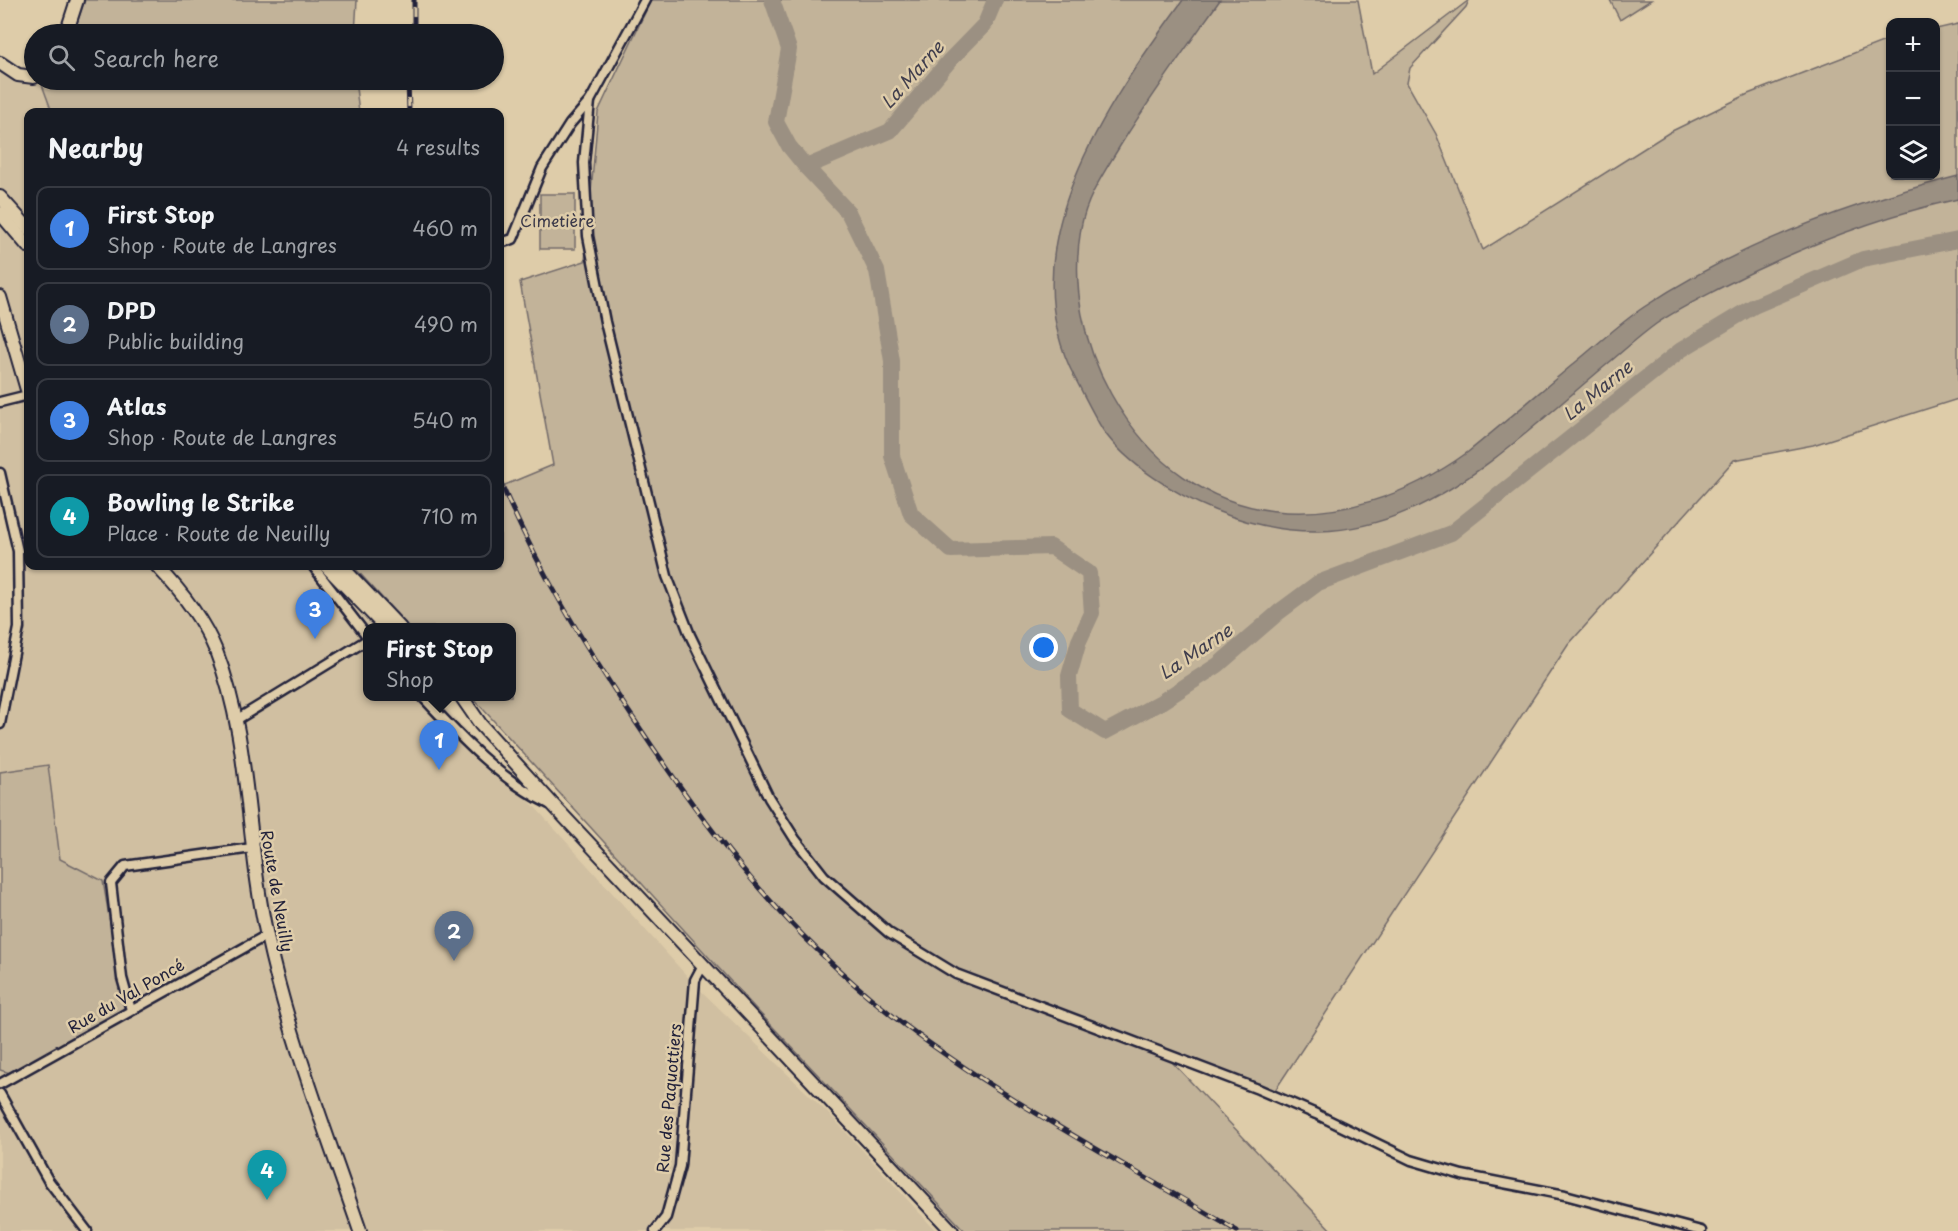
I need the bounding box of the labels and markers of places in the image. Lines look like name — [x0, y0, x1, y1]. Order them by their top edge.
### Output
pin: 3 — [296, 590, 334, 639]
pin: 1 — [420, 720, 458, 770]
pin: 2 — [434, 912, 474, 961]
pin: 4 — [248, 1150, 286, 1200]

